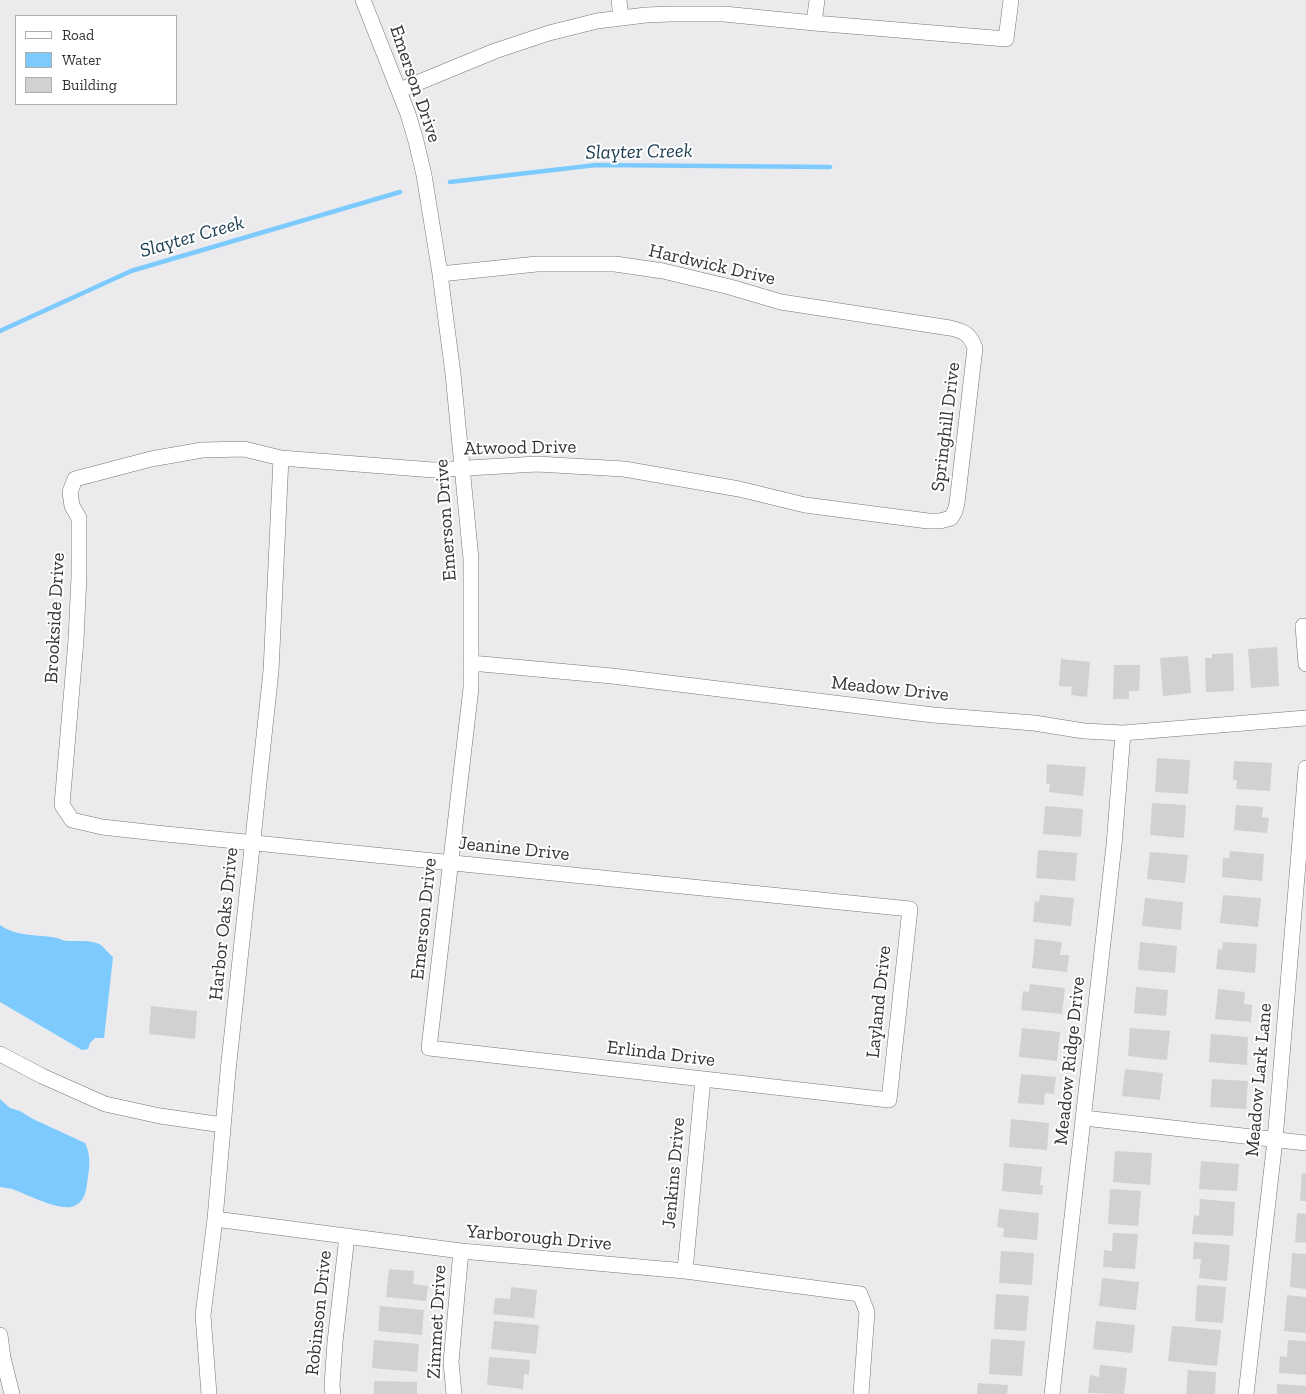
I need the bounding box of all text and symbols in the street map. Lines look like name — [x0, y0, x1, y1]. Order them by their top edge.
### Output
legend — [15, 15, 178, 105]
street label: Emerson Drive — [384, 22, 446, 146]
text: Road — [62, 26, 94, 44]
text: Water — [62, 51, 102, 69]
text: Building — [62, 76, 117, 94]
water label: Slayter Creek — [585, 139, 693, 165]
water label: Slayter Creek — [137, 211, 247, 263]
street label: Hardwick Drive — [647, 239, 777, 291]
street label: Springhill Drive — [927, 361, 965, 493]
street label: Atwood Drive — [464, 436, 576, 460]
street label: Emerson Drive — [430, 458, 462, 582]
street label: Brookside Drive — [40, 552, 70, 684]
street label: Meadow Drive — [830, 671, 950, 707]
street label: Jeanine Drive — [457, 832, 571, 866]
street label: Harbor Oaks Drive — [205, 846, 243, 1002]
street label: Emerson Drive — [406, 857, 442, 981]
street label: Layland Drive — [862, 945, 896, 1059]
street label: Meadow Ridge Drive — [1050, 976, 1090, 1146]
street label: Meadow Lark Lane — [1241, 1002, 1277, 1158]
street label: Erlinda Drive — [606, 1036, 716, 1072]
street label: Jenkins Drive — [658, 1116, 690, 1230]
street label: Yarborough Drive — [465, 1220, 613, 1256]
street label: Robinson Drive — [301, 1249, 337, 1377]
street label: Zimmet Drive — [423, 1264, 451, 1380]

